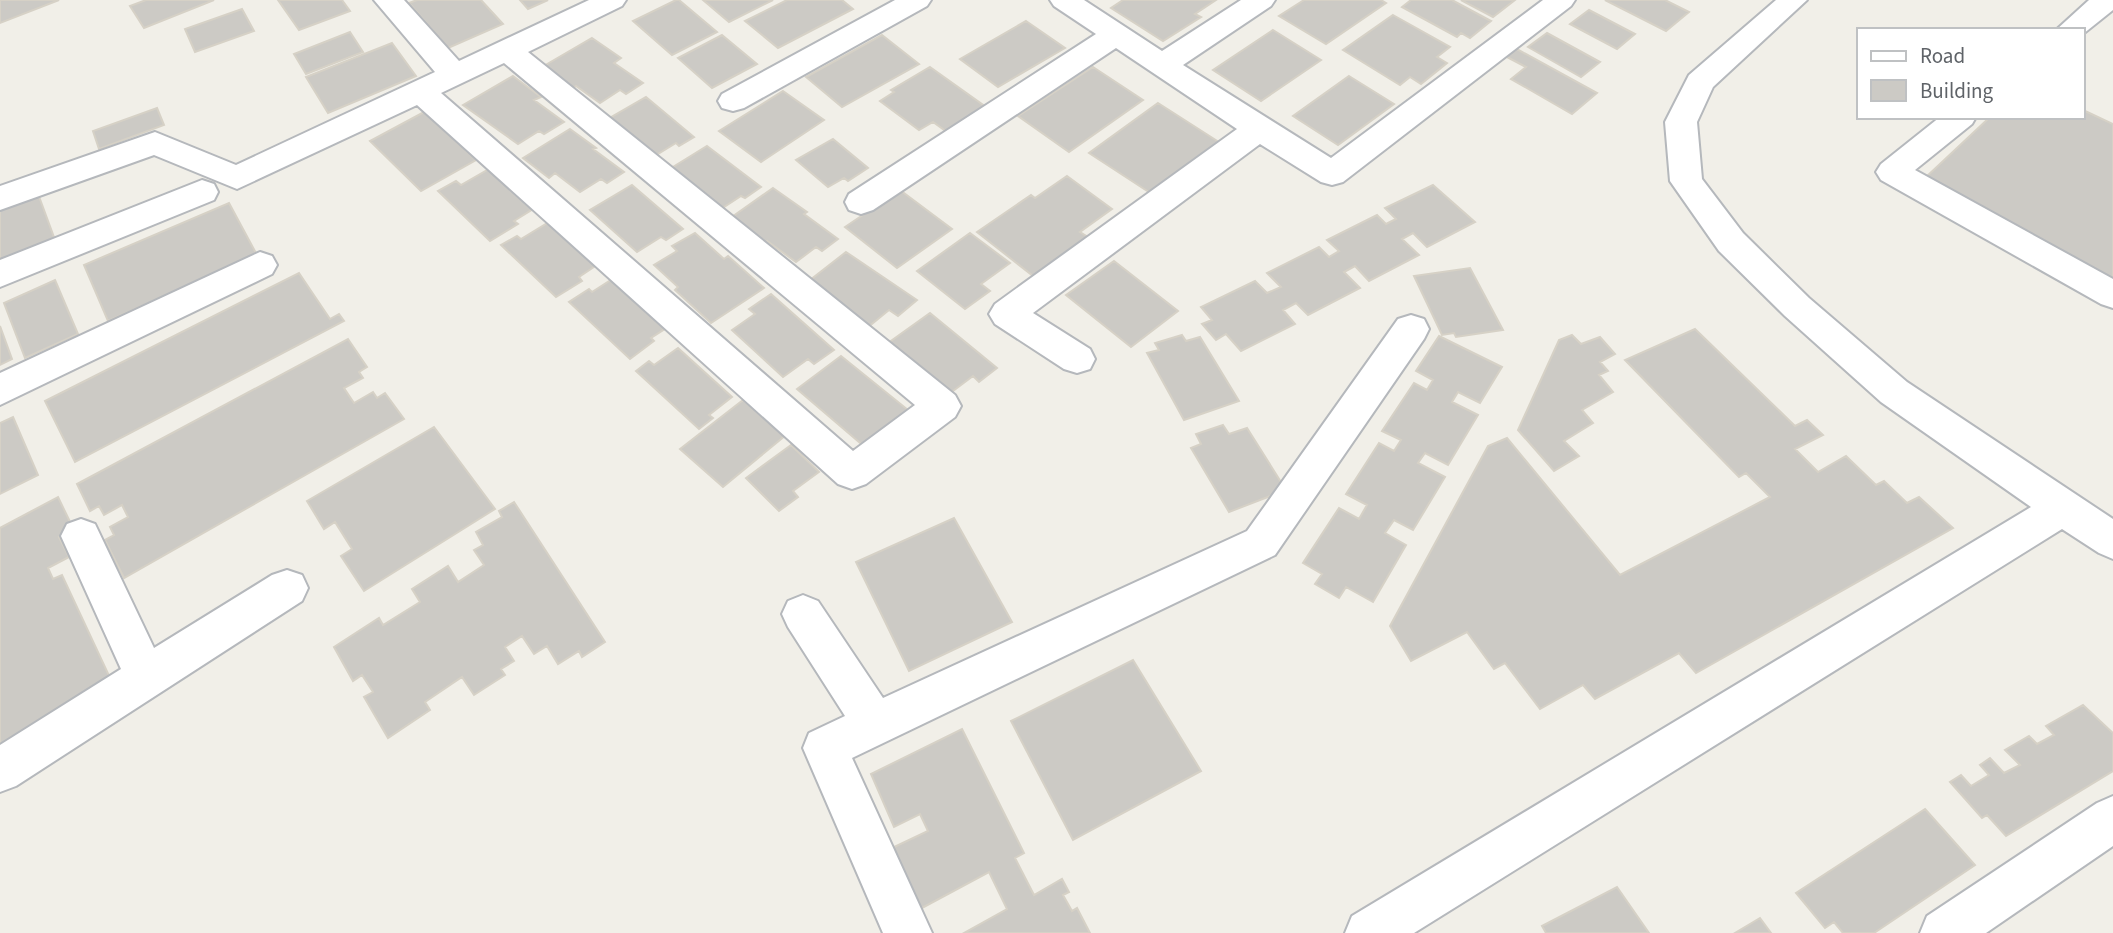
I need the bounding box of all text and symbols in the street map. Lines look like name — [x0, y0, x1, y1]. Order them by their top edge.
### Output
legend — [1857, 28, 2085, 119]
text: Road — [1920, 41, 1965, 71]
text: Building — [1920, 76, 1994, 106]

